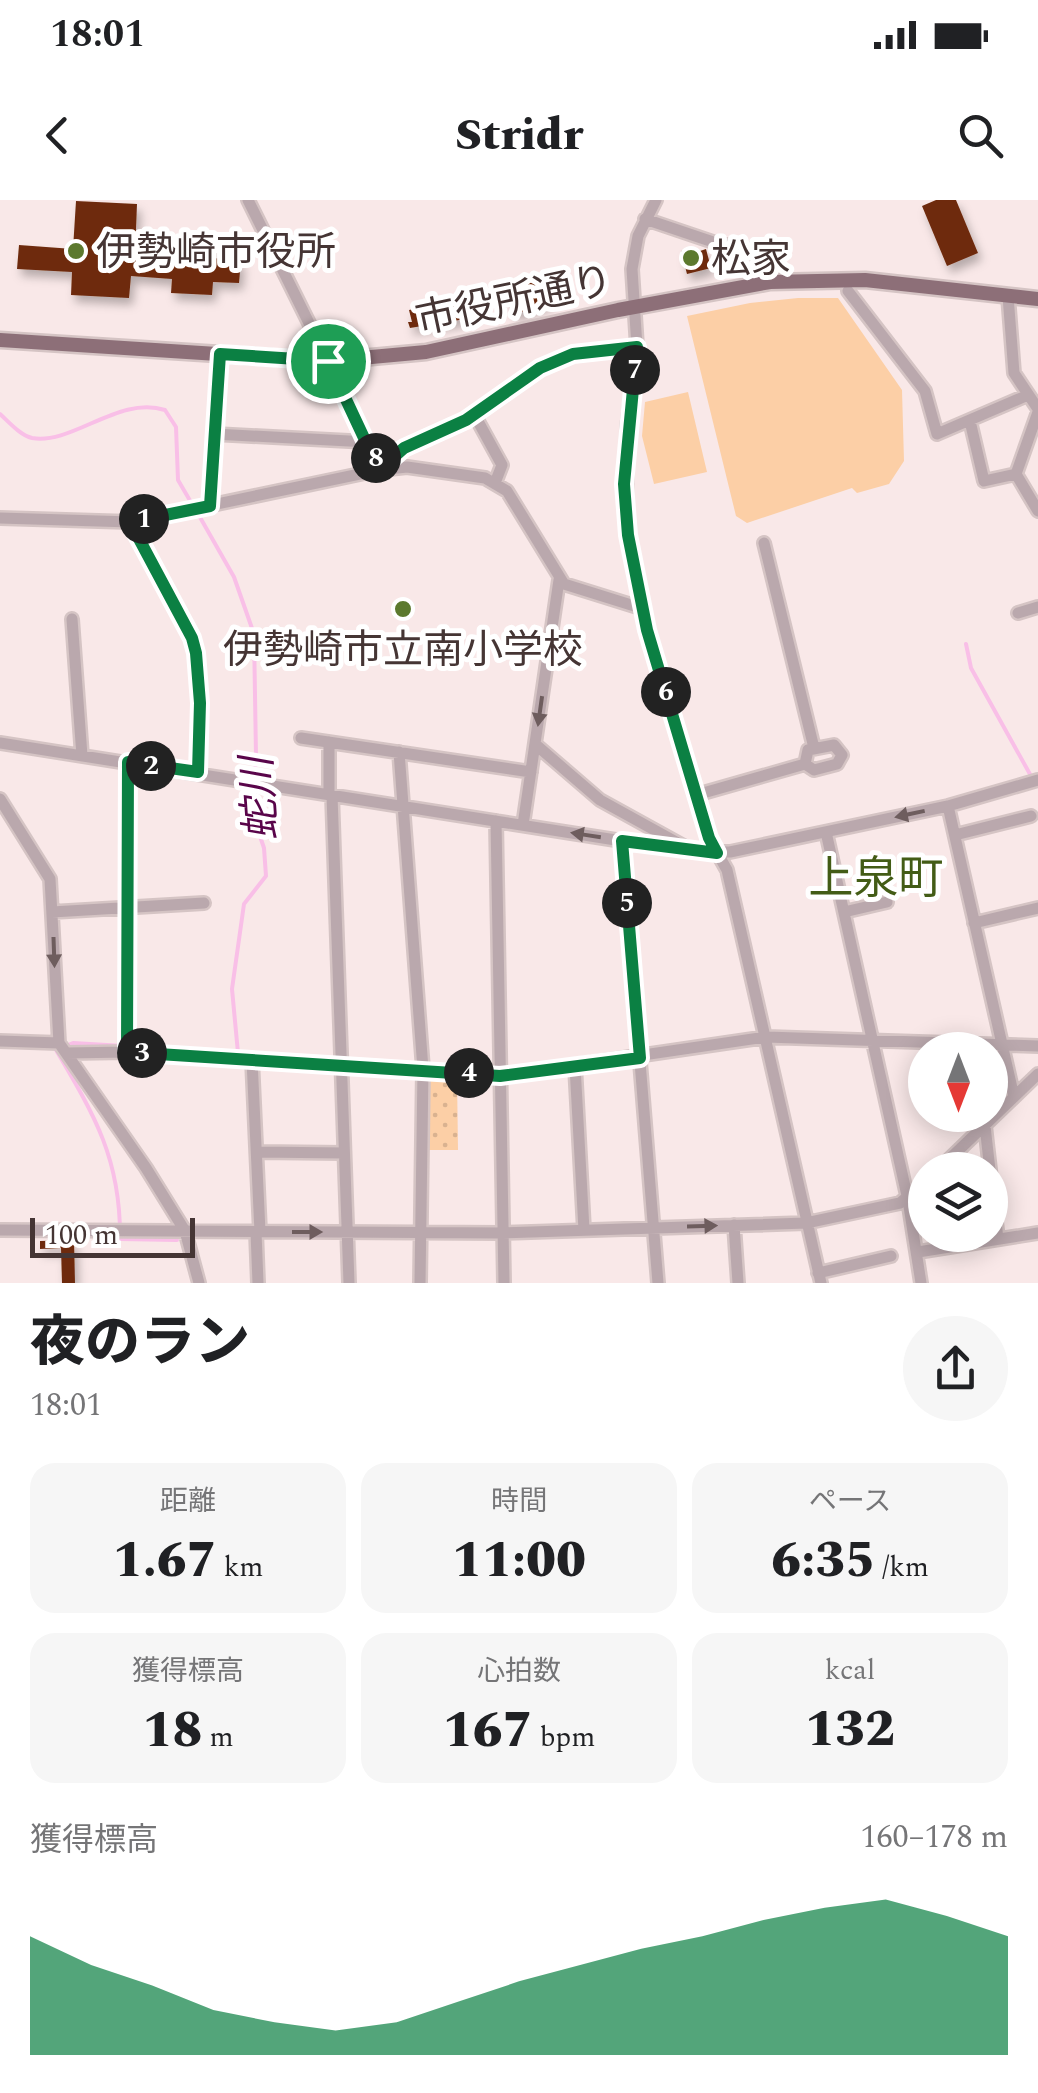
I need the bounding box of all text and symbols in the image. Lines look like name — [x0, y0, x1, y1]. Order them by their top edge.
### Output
text: 18:01 — [50, 6, 145, 64]
text: Stridr — [455, 101, 583, 170]
icon: back — [30, 108, 85, 163]
icon: search — [953, 108, 1008, 163]
place label: 伊勢崎市役所 — [96, 223, 336, 284]
place label: 松家 — [711, 230, 791, 291]
marker: 伊勢崎市役所 — [65, 240, 87, 262]
marker: 松家 — [680, 247, 702, 269]
street label: 市役所通り — [410, 251, 619, 352]
pin — [286, 319, 371, 404]
icon: arrive — [301, 334, 356, 389]
pin: 7 — [610, 345, 660, 395]
text: 7 — [627, 348, 643, 391]
pin: 8 — [351, 433, 401, 483]
text: 8 — [368, 436, 384, 479]
pin: 1 — [119, 494, 169, 544]
text: 1 — [136, 497, 152, 540]
marker: 伊勢崎市立南小学校 — [392, 598, 414, 620]
place label: 伊勢崎市立南小学校 — [223, 621, 583, 682]
pin: 6 — [641, 667, 691, 717]
text: 6 — [658, 670, 674, 713]
one-way arrow — [532, 696, 548, 727]
pin: 2 — [126, 741, 176, 791]
text: 2 — [143, 744, 159, 787]
water label: 蛇川 — [226, 751, 295, 843]
one-way arrow — [894, 807, 925, 822]
one-way arrow — [570, 827, 601, 842]
district label: 上泉町 — [808, 845, 944, 914]
pin: 5 — [602, 878, 652, 928]
text: 5 — [619, 881, 635, 924]
one-way arrow — [47, 936, 63, 968]
pin: 3 — [117, 1028, 167, 1078]
text: 3 — [134, 1031, 150, 1074]
north arrow — [908, 1032, 1008, 1132]
map controls — [908, 1032, 1008, 1252]
pin: 4 — [444, 1048, 494, 1098]
text: 4 — [461, 1051, 477, 1094]
button: layers — [908, 1152, 1008, 1252]
scale bar — [30, 1213, 195, 1258]
text: 100 m — [45, 1214, 118, 1257]
one-way arrow — [687, 1218, 719, 1234]
one-way arrow — [292, 1224, 324, 1240]
text: 夜のラン — [30, 1302, 250, 1385]
button: share — [903, 1316, 1008, 1421]
text: 18:01 — [30, 1381, 102, 1430]
text: 距離 — [160, 1480, 216, 1523]
text: 時間 — [491, 1480, 547, 1523]
text: ペース — [809, 1480, 891, 1523]
text: 1.67 — [113, 1523, 217, 1599]
text: 11:00 — [452, 1523, 586, 1599]
text: 6:35 — [771, 1523, 875, 1599]
text: km — [217, 1546, 263, 1589]
text: /km — [875, 1546, 929, 1589]
text: kcal — [825, 1649, 875, 1692]
text: 獲得標高 — [132, 1650, 244, 1693]
text: 心拍数 — [477, 1650, 561, 1693]
text: 132 — [805, 1692, 895, 1768]
text: 18 — [142, 1693, 202, 1769]
text: 167 — [443, 1693, 533, 1769]
text: m — [202, 1716, 234, 1759]
text: bpm — [533, 1716, 595, 1759]
text: 160–178 m — [860, 1813, 1008, 1862]
text: 獲得標高 — [30, 1816, 158, 1865]

